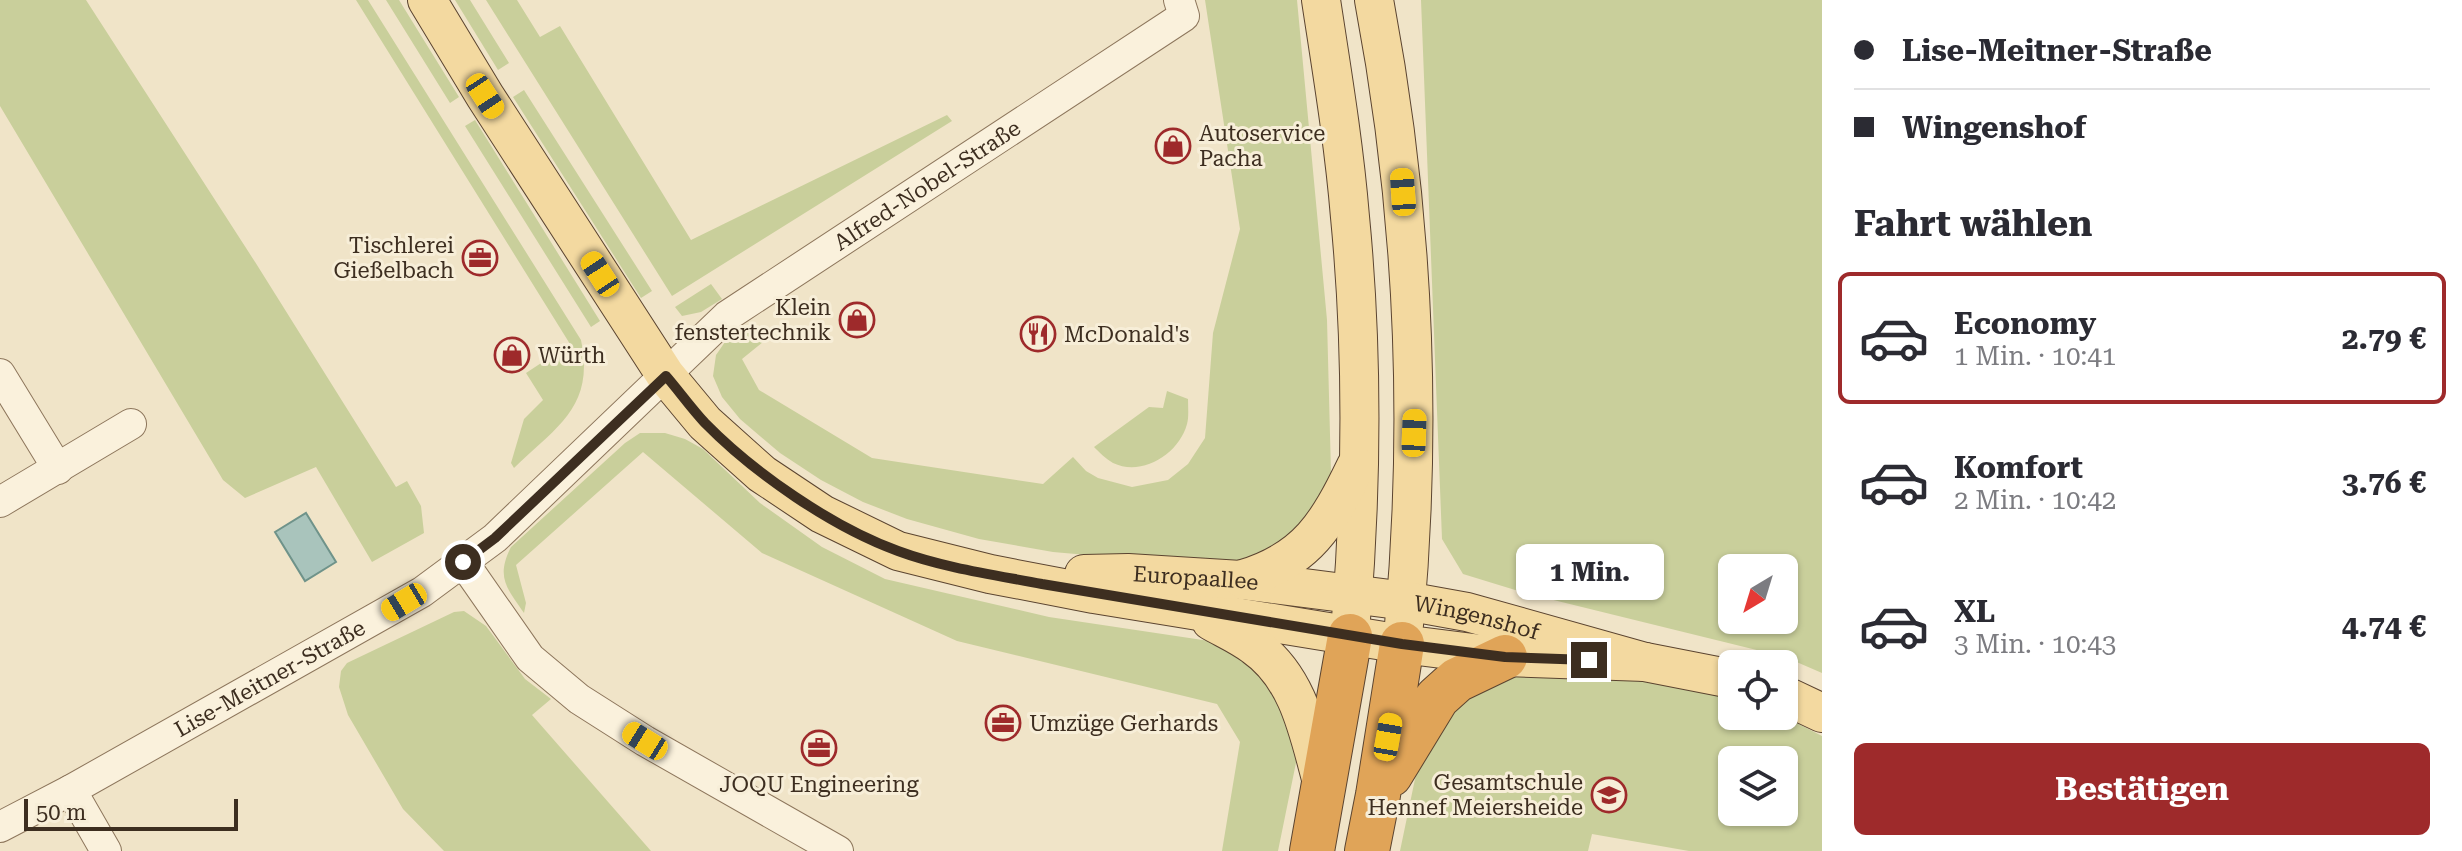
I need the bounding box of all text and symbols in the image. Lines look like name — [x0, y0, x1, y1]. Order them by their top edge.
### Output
text: Lise-Meitner-Straße — [1902, 33, 2212, 68]
car — [462, 69, 508, 123]
text: Wingenshof — [1902, 110, 2086, 145]
street label: Alfred-Nobel-Straße — [829, 115, 1025, 255]
place label: Autoservice Pacha — [1199, 121, 1325, 171]
shop icon: Autoservice Pacha — [1154, 127, 1192, 165]
car — [1389, 167, 1417, 217]
text: Fahrt wählen — [1854, 203, 2092, 245]
place label: Tischlerei Gießelbach — [334, 233, 454, 283]
office icon: Tischlerei Gießelbach — [461, 239, 499, 277]
car — [577, 247, 623, 301]
place label: Klein fenstertechnik — [675, 295, 831, 345]
shop icon: Klein fenstertechnik — [838, 301, 876, 339]
icon: car — [1858, 302, 1930, 374]
text: Economy — [1954, 306, 2096, 341]
restaurant icon: McDonald's — [1019, 315, 1057, 353]
text: 2.79 € — [2342, 321, 2426, 356]
place label: McDonald's — [1064, 322, 1189, 347]
shop icon: Würth — [493, 336, 531, 374]
text: 1 Min. · 10:41 — [1954, 341, 2116, 371]
place label: Würth — [538, 343, 605, 368]
car — [1401, 409, 1427, 457]
icon: car — [1858, 446, 1930, 518]
text: Komfort — [1954, 450, 2083, 485]
text: 3.76 € — [2342, 465, 2426, 500]
text: 2 Min. · 10:42 — [1954, 485, 2116, 515]
route start — [445, 544, 481, 580]
callout: 1 Min. — [1515, 544, 1663, 600]
north arrow — [1718, 554, 1798, 634]
map controls — [1718, 554, 1798, 826]
text: 1 Min. — [1550, 557, 1630, 587]
street label: Europaallee — [1132, 561, 1260, 595]
car — [377, 579, 431, 625]
street label: Wingenshof — [1412, 590, 1544, 645]
icon: car — [1858, 590, 1930, 662]
text: XL — [1954, 594, 1995, 629]
text: 4.74 € — [2342, 609, 2426, 644]
street label: Lise-Meitner-Straße — [170, 614, 369, 742]
text: 3 Min. · 10:43 — [1954, 629, 2116, 659]
route end — [1571, 642, 1607, 678]
button: locate — [1718, 650, 1798, 730]
office icon: Umzüge Gerhards — [984, 704, 1022, 742]
place label: Umzüge Gerhards — [1029, 711, 1218, 736]
car — [1372, 711, 1404, 763]
car — [618, 718, 672, 764]
office icon: JOQU Engineering — [800, 729, 838, 767]
button: Bestätigen — [1854, 743, 2430, 835]
button: layers — [1718, 746, 1798, 826]
place label: Gesamtschule Hennef Meiersheide — [1368, 770, 1583, 820]
place label: JOQU Engineering — [719, 772, 919, 797]
school or university icon: Gesamtschule Hennef Meiersheide — [1590, 776, 1628, 814]
scale bar — [24, 795, 238, 831]
text: 50 m — [36, 800, 86, 825]

